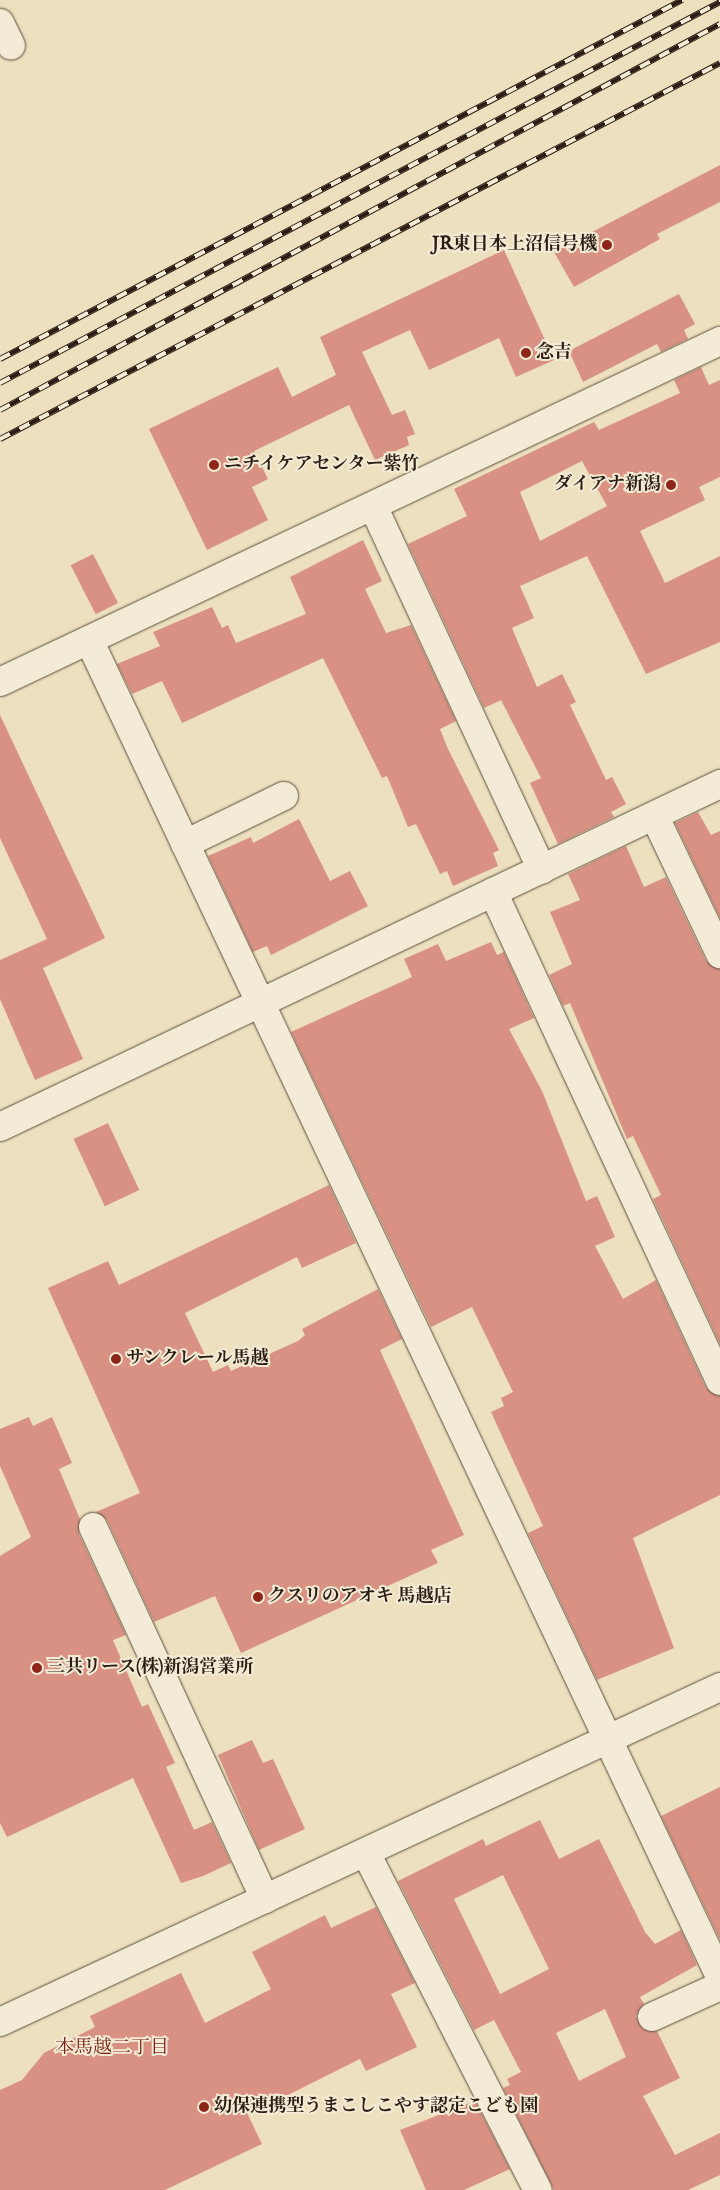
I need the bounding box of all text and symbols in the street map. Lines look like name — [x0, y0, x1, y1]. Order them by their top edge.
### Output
place label: JR東日本上沼信号機 — [432, 234, 597, 256]
marker: JR東日本上沼信号機 — [601, 239, 613, 251]
place label: 念吉 — [536, 342, 572, 364]
marker: 念吉 — [520, 347, 532, 359]
place label: ニチイケアセンター紫竹 — [224, 454, 422, 476]
marker: ニチイケアセンター紫竹 — [208, 459, 220, 471]
place label: ダイアナ新潟 — [553, 474, 661, 496]
marker: ダイアナ新潟 — [665, 479, 677, 491]
place label: サンクレール馬越 — [126, 1348, 270, 1370]
marker: サンクレール馬越 — [110, 1353, 122, 1365]
place label: クスリのアオキ 馬越店 — [268, 1586, 452, 1608]
marker: クスリのアオキ 馬越店 — [252, 1591, 264, 1603]
place label: 三共リース(株)新潟営業所 — [47, 1657, 254, 1679]
marker: 三共リース(株)新潟営業所 — [31, 1662, 43, 1674]
district label: 本馬越二丁目 — [55, 2038, 169, 2060]
place label: 幼保連携型うまこしこやす認定こども園 — [214, 2096, 538, 2118]
marker: 幼保連携型うまこしこやす認定こども園 — [198, 2101, 210, 2113]

